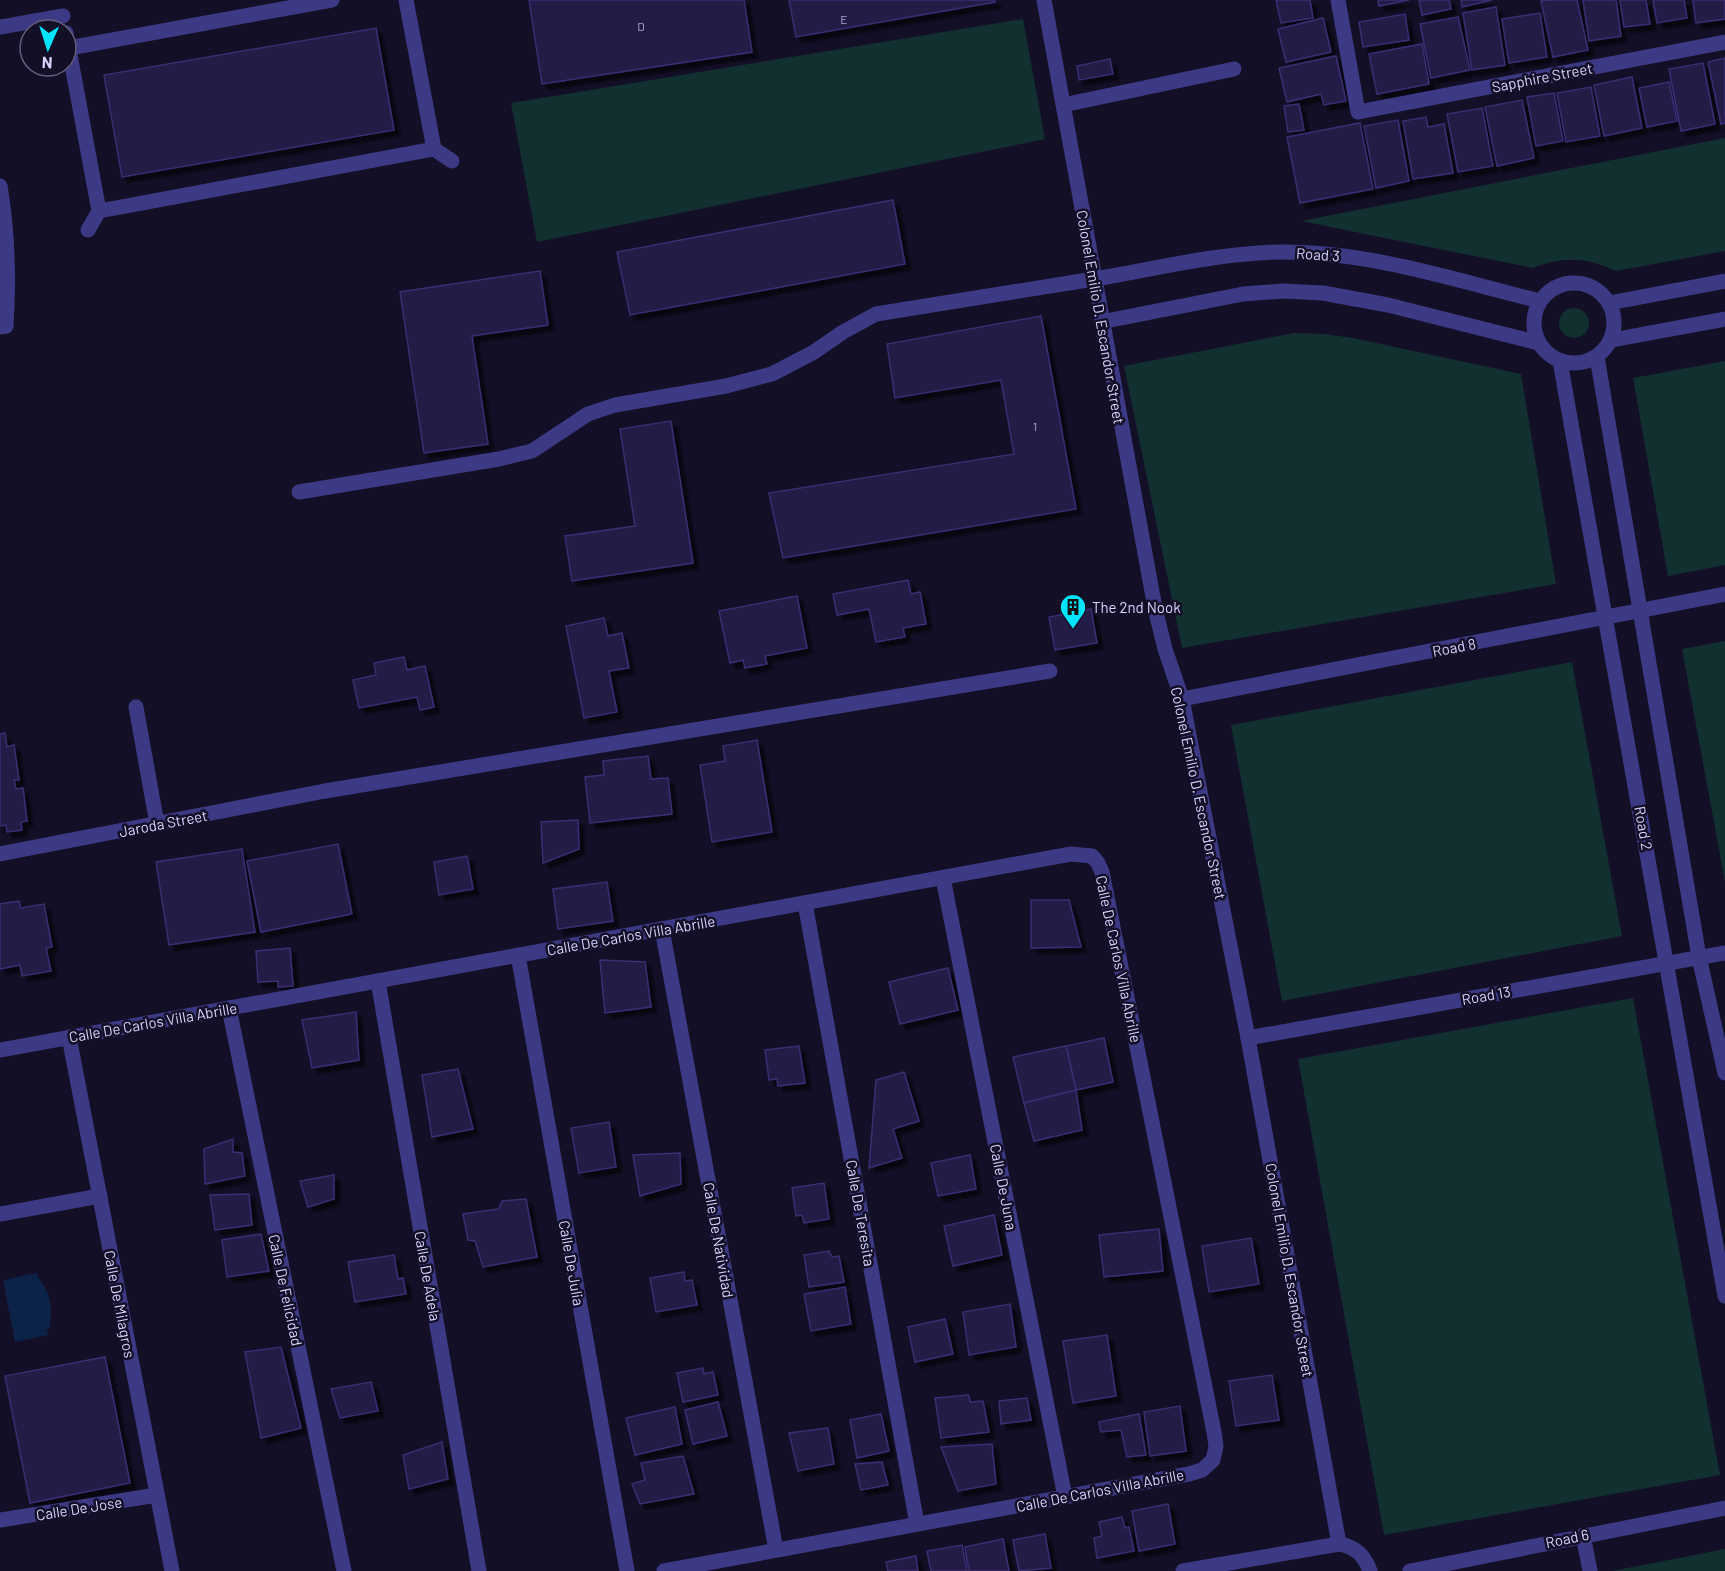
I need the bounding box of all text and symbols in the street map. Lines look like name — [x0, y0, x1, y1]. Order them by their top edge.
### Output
house number: E — [840, 12, 848, 26]
north arrow — [18, 18, 78, 78]
house number: D — [637, 19, 645, 33]
text: N — [41, 54, 53, 73]
street label: Sapphire Street — [1490, 58, 1594, 96]
street label: Colonel Emilio D. Escandor Street — [1073, 209, 1129, 425]
street label: Road 3 — [1295, 243, 1341, 265]
house number: 1 — [1033, 419, 1037, 433]
building icon: The 2nd Nook — [1058, 592, 1088, 630]
place label: The 2nd Nook — [1092, 598, 1181, 616]
street label: Road 8 — [1431, 634, 1477, 660]
street label: Colonel Emilio D. Escandor Street — [1168, 685, 1230, 901]
street label: Road 2 — [1631, 805, 1657, 851]
street label: Jaroda Street — [117, 806, 209, 840]
street label: Calle De Carlos Villa Abrille — [1092, 874, 1146, 1044]
street label: Calle De Carlos Villa Abrille — [545, 911, 717, 959]
street label: Road 13 — [1460, 982, 1512, 1008]
street label: Calle De Carlos Villa Abrille — [67, 998, 239, 1046]
street label: Calle De Juna — [987, 1142, 1021, 1232]
street label: Calle De Teresita — [843, 1158, 879, 1268]
street label: Colonel Emilio D. Escandor Street — [1262, 1162, 1318, 1378]
street label: Calle De Natividad — [700, 1181, 738, 1299]
street label: Calle De Julia — [556, 1219, 588, 1307]
street label: Calle De Adela — [411, 1230, 445, 1322]
street label: Calle De Felicidad — [265, 1233, 307, 1347]
street label: Calle De Milagros — [101, 1249, 139, 1359]
street label: Calle De Carlos Villa Abrille — [1015, 1465, 1185, 1515]
street label: Calle De Jose — [35, 1492, 123, 1524]
street label: Road 6 — [1544, 1525, 1590, 1551]

